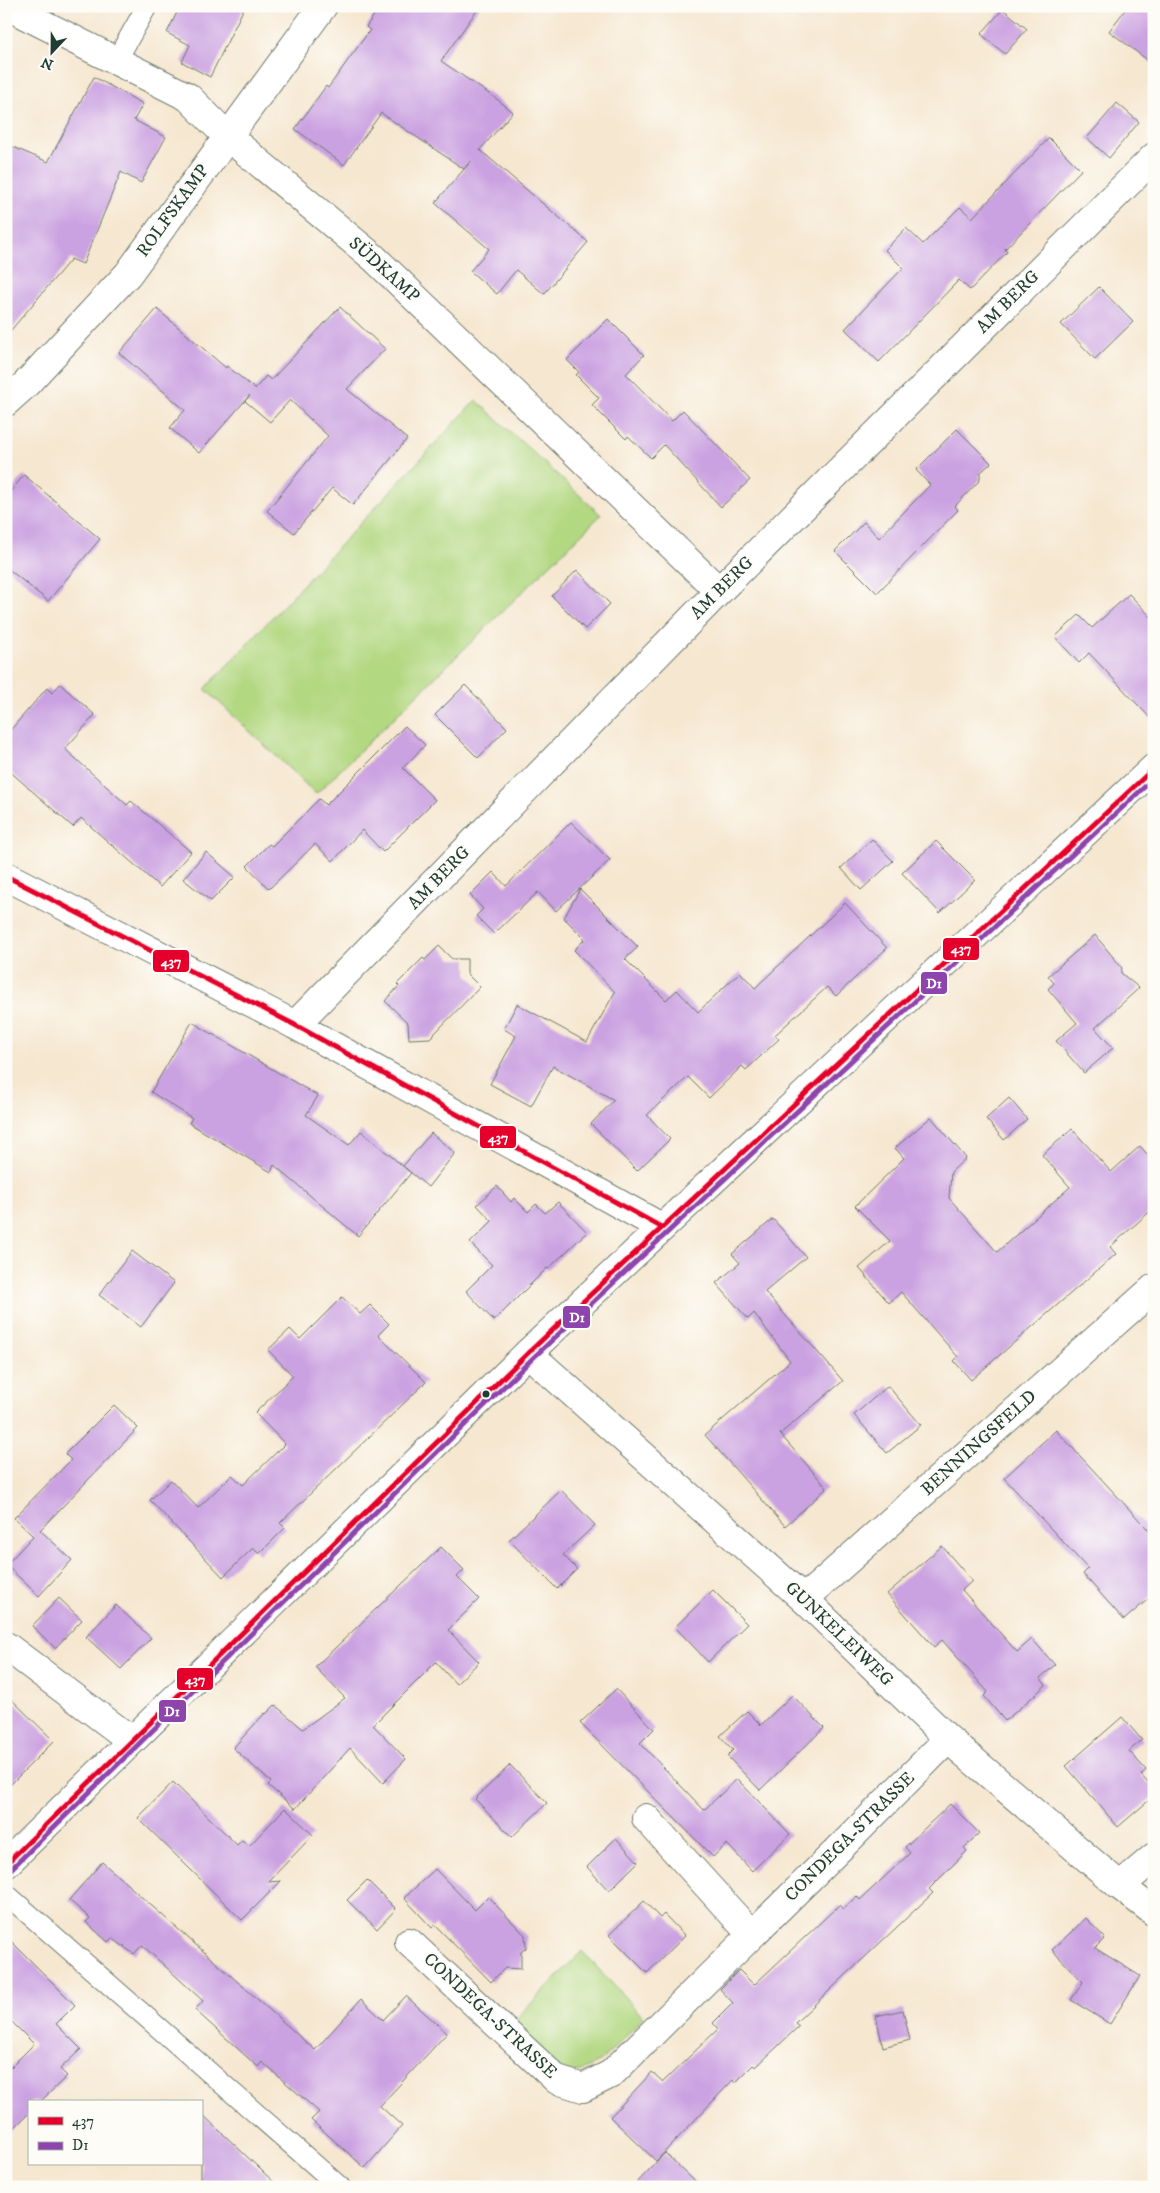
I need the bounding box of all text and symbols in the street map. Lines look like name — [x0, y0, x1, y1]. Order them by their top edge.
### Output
north arrow — [28, 28, 78, 78]
text: N — [38, 52, 56, 74]
street label: ROLFSKAMP — [132, 161, 214, 261]
street label: SÜDKAMP — [344, 233, 424, 307]
street label: AM BERG — [972, 266, 1044, 338]
street label: AM BERG — [686, 552, 758, 624]
street label: AM BERG — [403, 841, 475, 915]
line badge: 437 — [942, 937, 980, 961]
text: 437 — [950, 940, 971, 958]
line badge: 437 — [152, 949, 190, 973]
text: 437 — [160, 953, 181, 971]
line badge: D1 — [920, 971, 948, 995]
text: D1 — [926, 975, 942, 993]
line badge: 437 — [479, 1125, 517, 1149]
text: 437 — [487, 1129, 508, 1147]
line badge: D1 — [562, 1305, 591, 1329]
text: D1 — [569, 1309, 585, 1327]
street label: BENNINGSFELD — [917, 1385, 1041, 1501]
unlabelled marker — [481, 1389, 491, 1399]
street label: GUNKELEIWEG — [780, 1577, 898, 1691]
line badge: 437 — [176, 1667, 214, 1691]
text: 437 — [184, 1671, 205, 1689]
line badge: D1 — [158, 1699, 187, 1723]
text: D1 — [164, 1703, 180, 1721]
street label: CONDEGA-STRASSE — [780, 1767, 920, 1907]
street label: CONDEGA-STRASSE — [419, 1948, 562, 2084]
legend — [28, 2100, 202, 2166]
text: 437 — [72, 2112, 94, 2131]
text: D1 — [72, 2136, 89, 2155]

